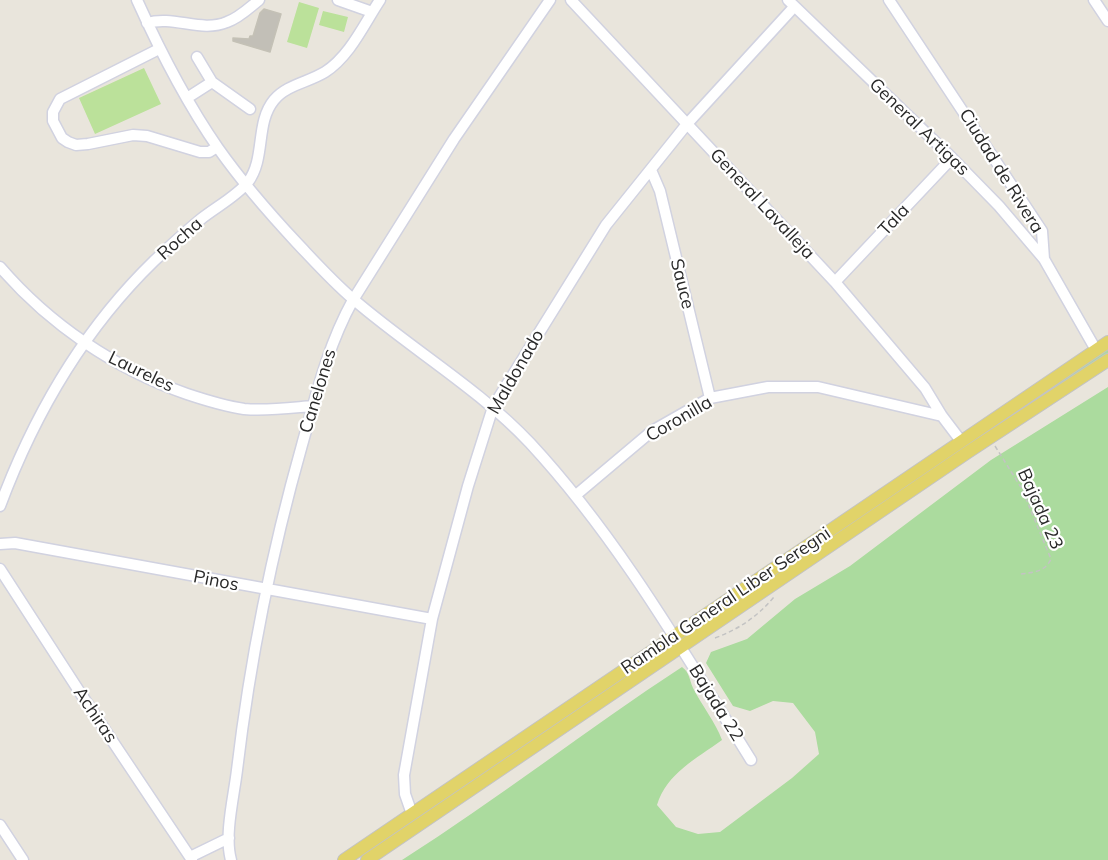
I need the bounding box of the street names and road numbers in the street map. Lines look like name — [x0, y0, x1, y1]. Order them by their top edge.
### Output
street label: General Artigas — [864, 74, 974, 180]
street label: Ciudad de Rivera — [954, 105, 1048, 237]
street label: General Lavalleja — [705, 144, 819, 264]
street label: Tala — [874, 200, 914, 240]
street label: Rocha — [153, 213, 207, 265]
street label: Sauce — [665, 257, 699, 311]
street label: Maldonado — [483, 326, 549, 418]
street label: Canelones — [295, 346, 341, 436]
street label: Laureles — [105, 347, 177, 397]
street label: Coronilla — [642, 391, 716, 447]
street label: Bajada 23 — [1013, 465, 1067, 553]
street label: Rambla General Liber Seregni — [617, 523, 835, 679]
street label: Pinos — [191, 566, 241, 596]
street label: Bajada 22 — [684, 661, 748, 745]
street label: Achiras — [68, 683, 122, 747]

